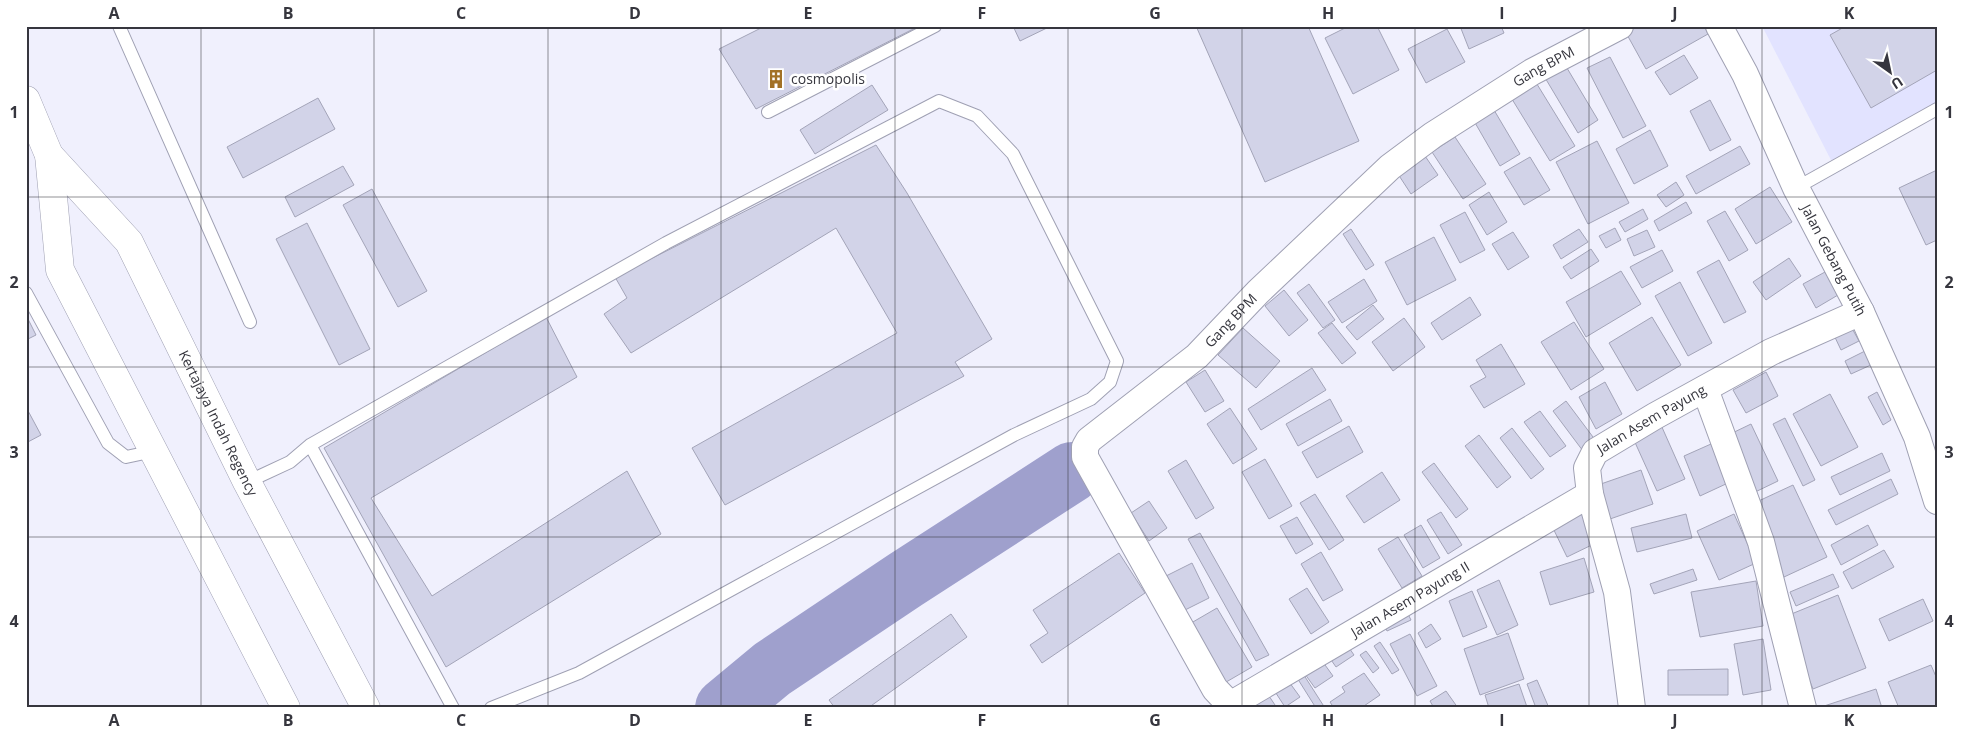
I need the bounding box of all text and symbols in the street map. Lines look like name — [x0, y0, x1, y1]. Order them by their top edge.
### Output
text: A — [108, 2, 120, 24]
text: B — [283, 2, 293, 24]
text: C — [456, 2, 466, 24]
text: D — [629, 2, 641, 24]
text: E — [804, 2, 813, 24]
text: F — [978, 2, 986, 24]
text: G — [1149, 2, 1161, 24]
text: H — [1322, 2, 1334, 24]
text: I — [1499, 2, 1505, 24]
text: J — [1670, 2, 1678, 24]
text: K — [1844, 2, 1855, 24]
street label: Gang BPM — [1509, 41, 1578, 91]
north arrow — [1866, 48, 1916, 98]
building icon: cosmopolis — [765, 68, 787, 90]
place label: cosmopolis — [791, 69, 865, 88]
text: U — [1888, 72, 1907, 94]
text: 1 — [9, 101, 19, 123]
text: 1 — [1944, 101, 1954, 123]
street label: Jalan Gebang Putih — [1796, 199, 1871, 319]
text: 2 — [9, 271, 19, 293]
text: 2 — [1944, 271, 1954, 293]
street label: Gang BPM — [1200, 289, 1261, 351]
street label: Kertajaya Indah Regency — [175, 347, 263, 500]
street label: Jalan Asem Payung — [1591, 380, 1710, 459]
text: 3 — [9, 441, 19, 463]
text: 3 — [1944, 441, 1954, 463]
street label: Jalan Asem Payung II — [1345, 557, 1473, 642]
text: 4 — [9, 610, 19, 632]
text: 4 — [1944, 610, 1954, 632]
text: A — [108, 709, 120, 731]
text: B — [283, 709, 293, 731]
text: C — [456, 709, 466, 731]
text: D — [629, 709, 641, 731]
text: E — [804, 709, 813, 731]
text: F — [978, 709, 986, 731]
text: G — [1149, 709, 1161, 731]
text: H — [1322, 709, 1334, 731]
text: I — [1499, 709, 1505, 731]
text: J — [1670, 709, 1678, 731]
text: K — [1844, 709, 1855, 731]

